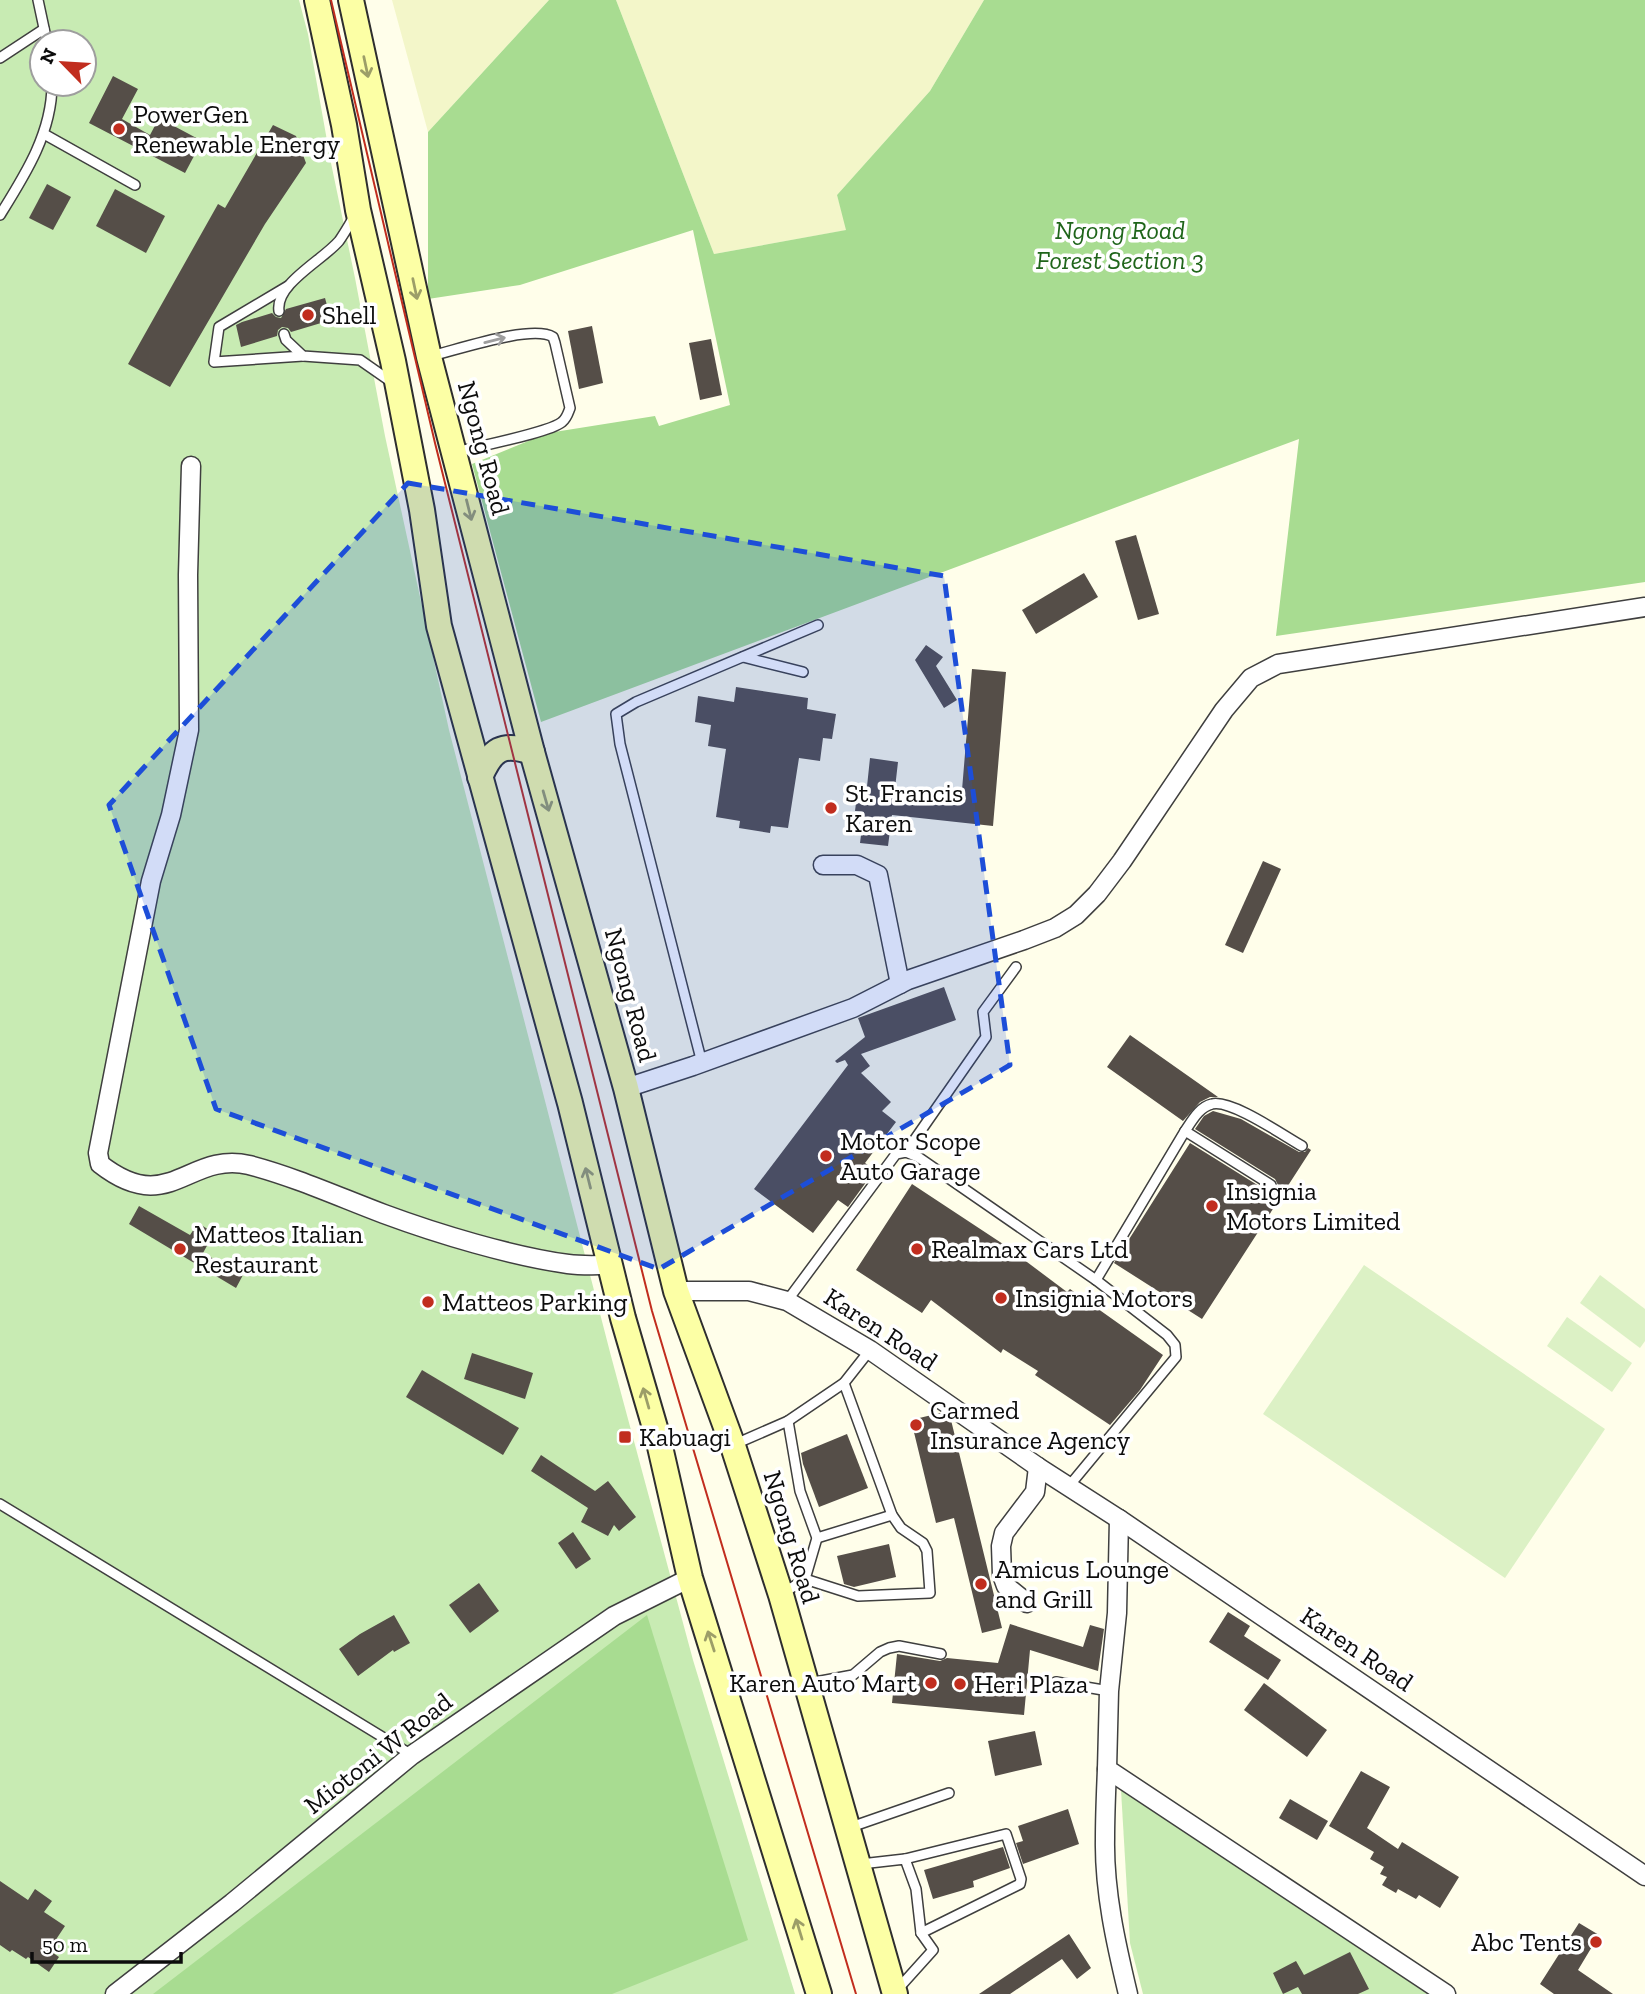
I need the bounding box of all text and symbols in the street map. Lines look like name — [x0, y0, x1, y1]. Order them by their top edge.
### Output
north arrow — [28, 28, 98, 98]
text: N — [35, 45, 62, 67]
one-way arrow — [359, 55, 373, 78]
place label: PowerGen Renewable Energy — [133, 98, 341, 160]
marker: PowerGen Renewable Energy — [111, 121, 127, 137]
park label: Ngong Road Forest Section 3 — [1036, 214, 1204, 276]
one-way arrow — [408, 277, 422, 300]
place label: Shell — [322, 299, 377, 331]
marker: Shell — [300, 307, 316, 323]
one-way arrow — [483, 333, 506, 346]
street label: Ngong Road — [451, 378, 517, 518]
one-way arrow — [463, 498, 476, 520]
place label: St. Francis Karen — [845, 777, 963, 839]
one-way arrow — [541, 789, 554, 811]
marker: St. Francis Karen — [823, 800, 839, 816]
street label: Ngong Road — [598, 925, 664, 1065]
place label: Motor Scope Auto Garage — [840, 1125, 981, 1187]
marker: Motor Scope Auto Garage — [818, 1148, 834, 1164]
one-way arrow — [581, 1167, 594, 1190]
place label: Insignia Motors Limited — [1226, 1175, 1400, 1237]
marker: Insignia Motors Limited — [1204, 1198, 1220, 1214]
place label: Matteos Italian Restaurant — [194, 1218, 363, 1280]
place label: Realmax Cars Ltd — [931, 1233, 1128, 1265]
marker: Matteos Italian Restaurant — [172, 1241, 188, 1257]
marker: Realmax Cars Ltd — [909, 1241, 925, 1257]
street label: Karen Road — [818, 1280, 944, 1378]
place label: Insignia Motors — [1015, 1282, 1193, 1314]
place label: Matteos Parking — [442, 1286, 627, 1318]
marker: Insignia Motors — [993, 1290, 1009, 1306]
marker: Matteos Parking — [420, 1294, 436, 1310]
one-way arrow — [639, 1387, 652, 1409]
place label: Carmed Insurance Agency — [930, 1394, 1131, 1456]
marker: Carmed Insurance Agency — [908, 1417, 924, 1433]
place label: Kabuagi — [639, 1421, 731, 1453]
marker: Kabuagi — [617, 1429, 633, 1445]
street label: Ngong Road — [757, 1467, 827, 1607]
place label: Amicus Lounge and Grill — [995, 1553, 1169, 1615]
marker: Amicus Lounge and Grill — [973, 1576, 989, 1592]
street label: Karen Road — [1295, 1600, 1419, 1698]
one-way arrow — [703, 1630, 716, 1652]
place label: Karen Auto Mart — [729, 1667, 917, 1699]
place label: Heri Plaza — [974, 1668, 1089, 1700]
marker: Karen Auto Mart — [923, 1675, 939, 1691]
marker: Heri Plaza — [952, 1676, 968, 1692]
street label: Miotoni W Road — [298, 1685, 458, 1821]
one-way arrow — [792, 1918, 805, 1940]
scale bar — [32, 1920, 180, 1964]
place label: Abc Tents — [1471, 1926, 1582, 1958]
text: 50 m — [42, 1932, 88, 1957]
marker: Abc Tents — [1588, 1934, 1604, 1950]

